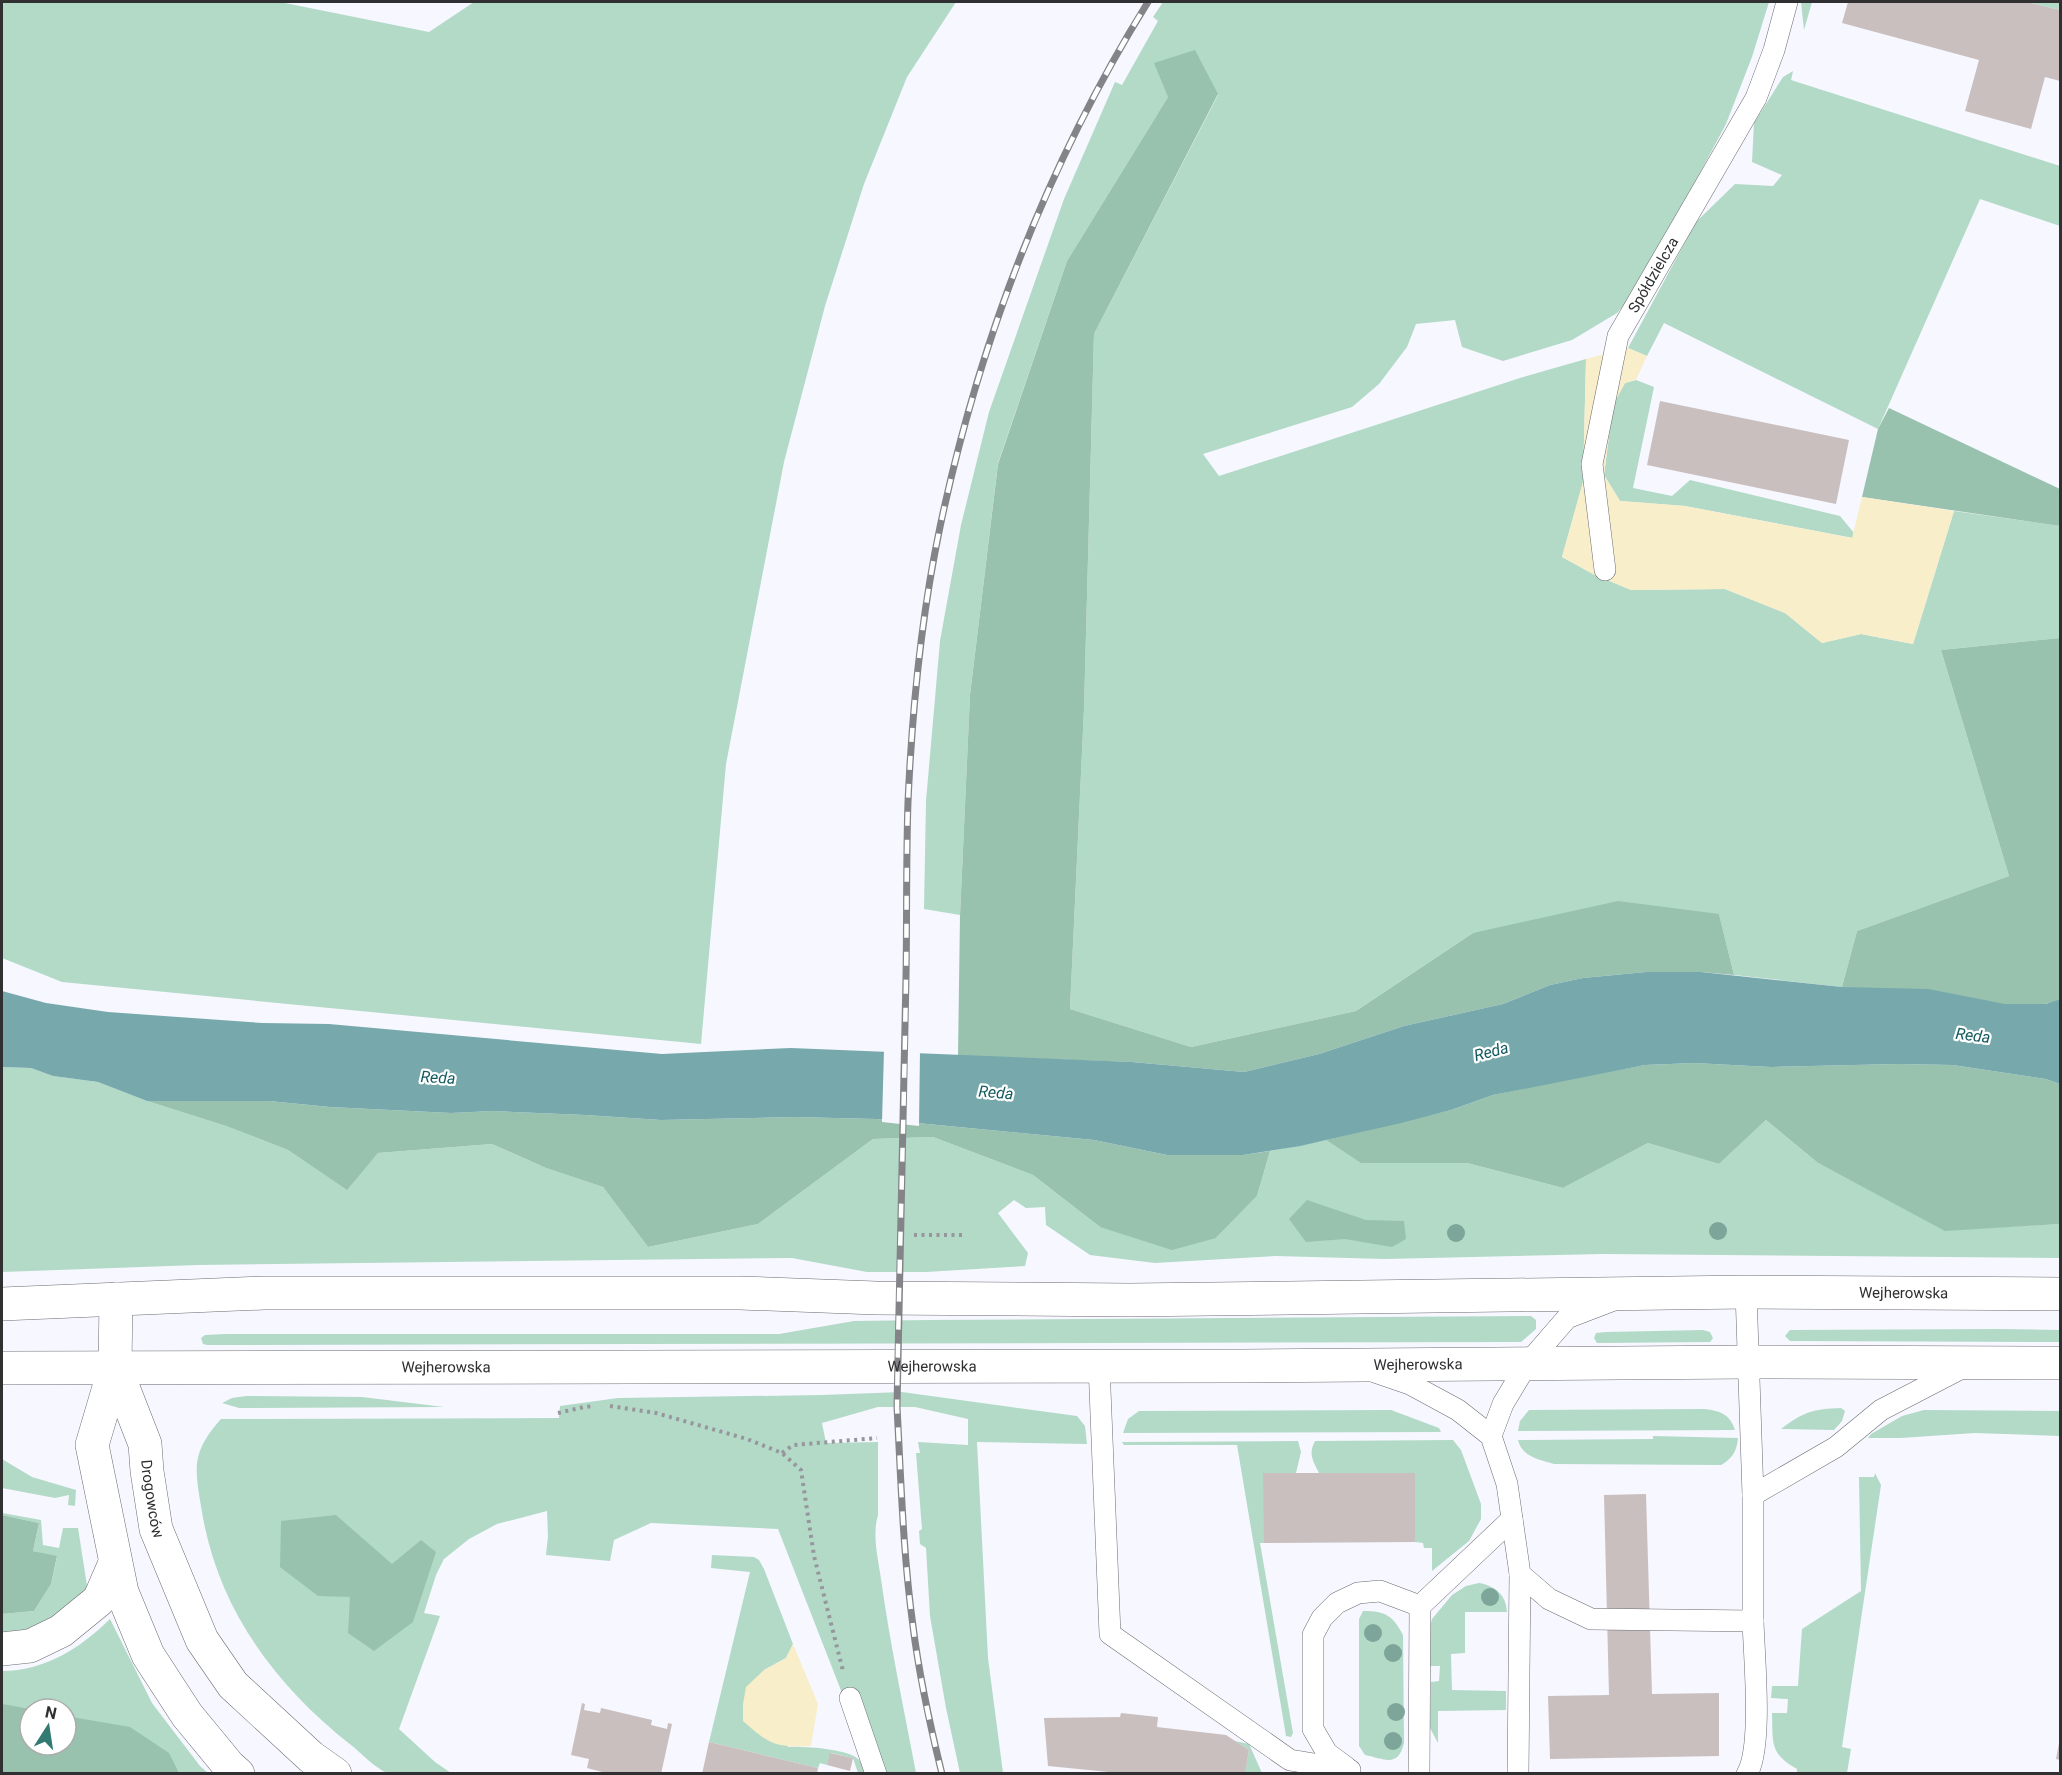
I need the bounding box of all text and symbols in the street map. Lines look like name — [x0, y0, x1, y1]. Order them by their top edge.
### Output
street label: Spółdzielcza — [1624, 234, 1682, 316]
water label: Reda — [1954, 1024, 1991, 1047]
water label: Reda — [1472, 1038, 1510, 1065]
water label: Reda — [420, 1067, 456, 1088]
water label: Reda — [978, 1082, 1014, 1103]
street label: Wejherowska — [1859, 1284, 1948, 1302]
street label: Wejherowska — [1373, 1355, 1463, 1374]
street label: Wejherowska — [887, 1357, 977, 1376]
street label: Wejherowska — [401, 1358, 491, 1376]
street label: Drogowców — [137, 1459, 168, 1541]
north arrow — [18, 1697, 78, 1757]
text: N — [44, 1702, 59, 1723]

